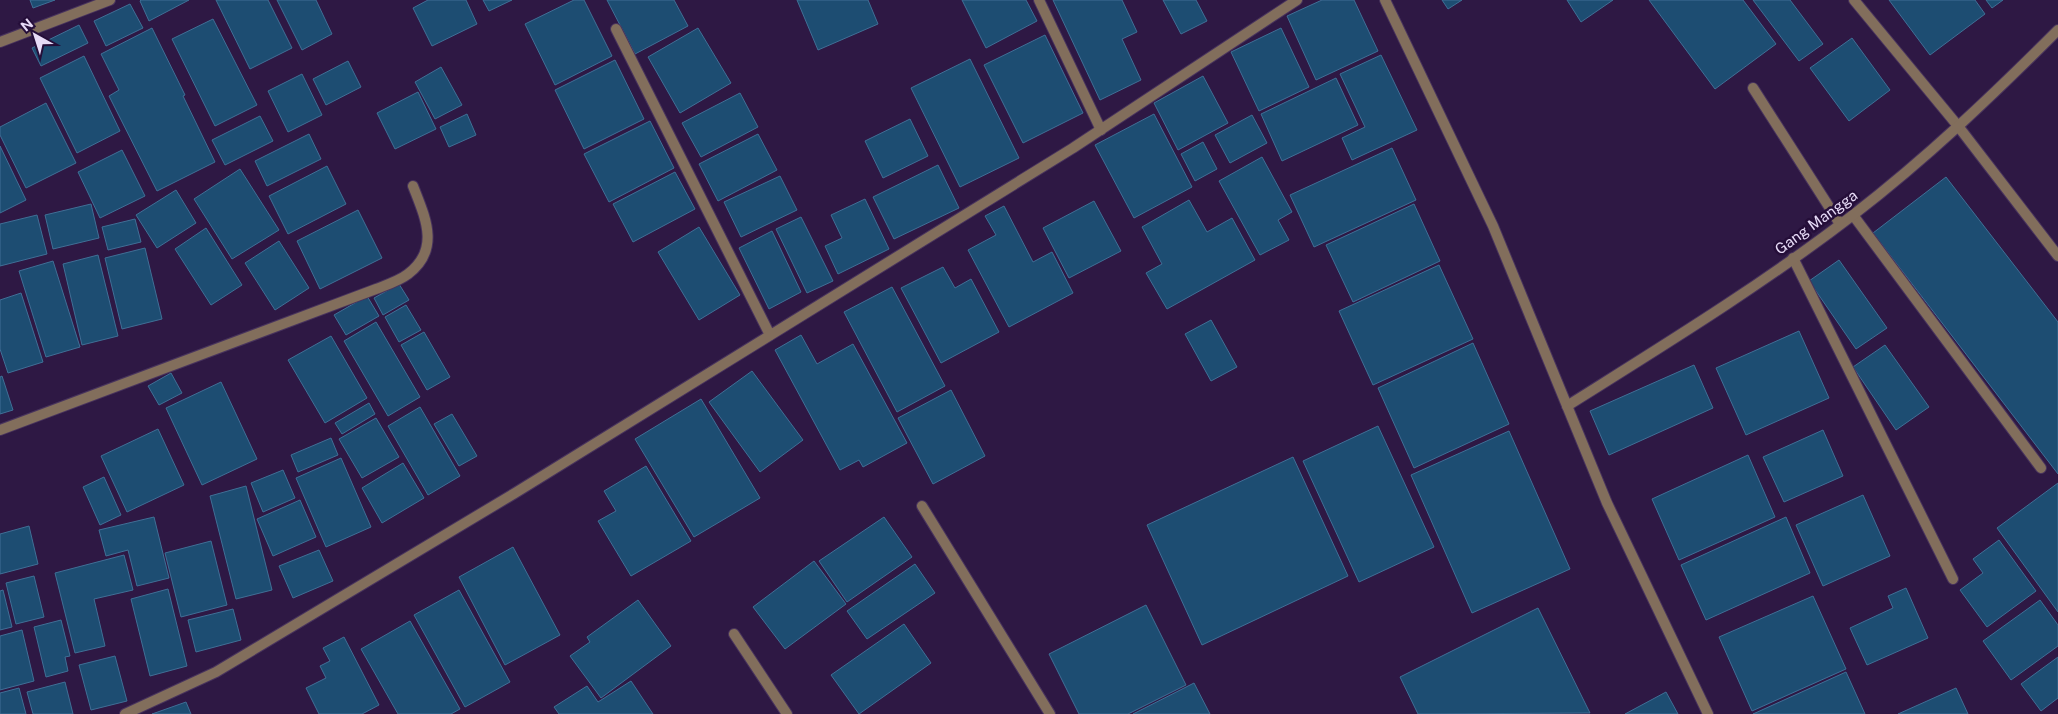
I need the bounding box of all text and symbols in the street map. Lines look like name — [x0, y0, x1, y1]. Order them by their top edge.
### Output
north arrow — [10, 10, 60, 60]
text: N — [18, 15, 36, 35]
street label: Gang Mangga — [1771, 186, 1861, 258]

